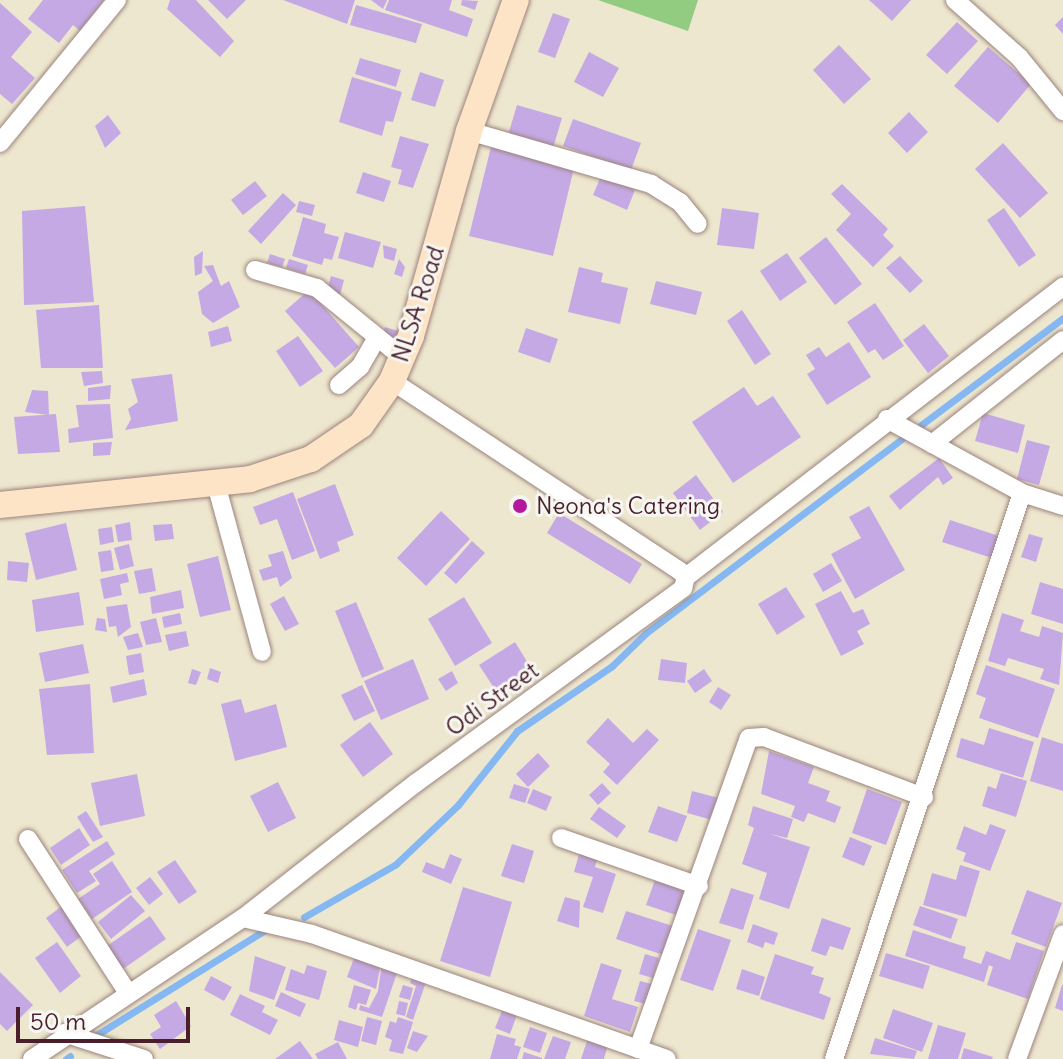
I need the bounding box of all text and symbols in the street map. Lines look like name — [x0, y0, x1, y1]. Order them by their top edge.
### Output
street label: NLSA Road — [386, 242, 450, 366]
place label: Neona's Catering — [536, 492, 720, 520]
marker: Neona's Catering — [511, 497, 529, 515]
street label: Odi Street — [440, 656, 544, 742]
scale bar — [20, 991, 194, 1041]
text: 50 m — [30, 1006, 86, 1036]

